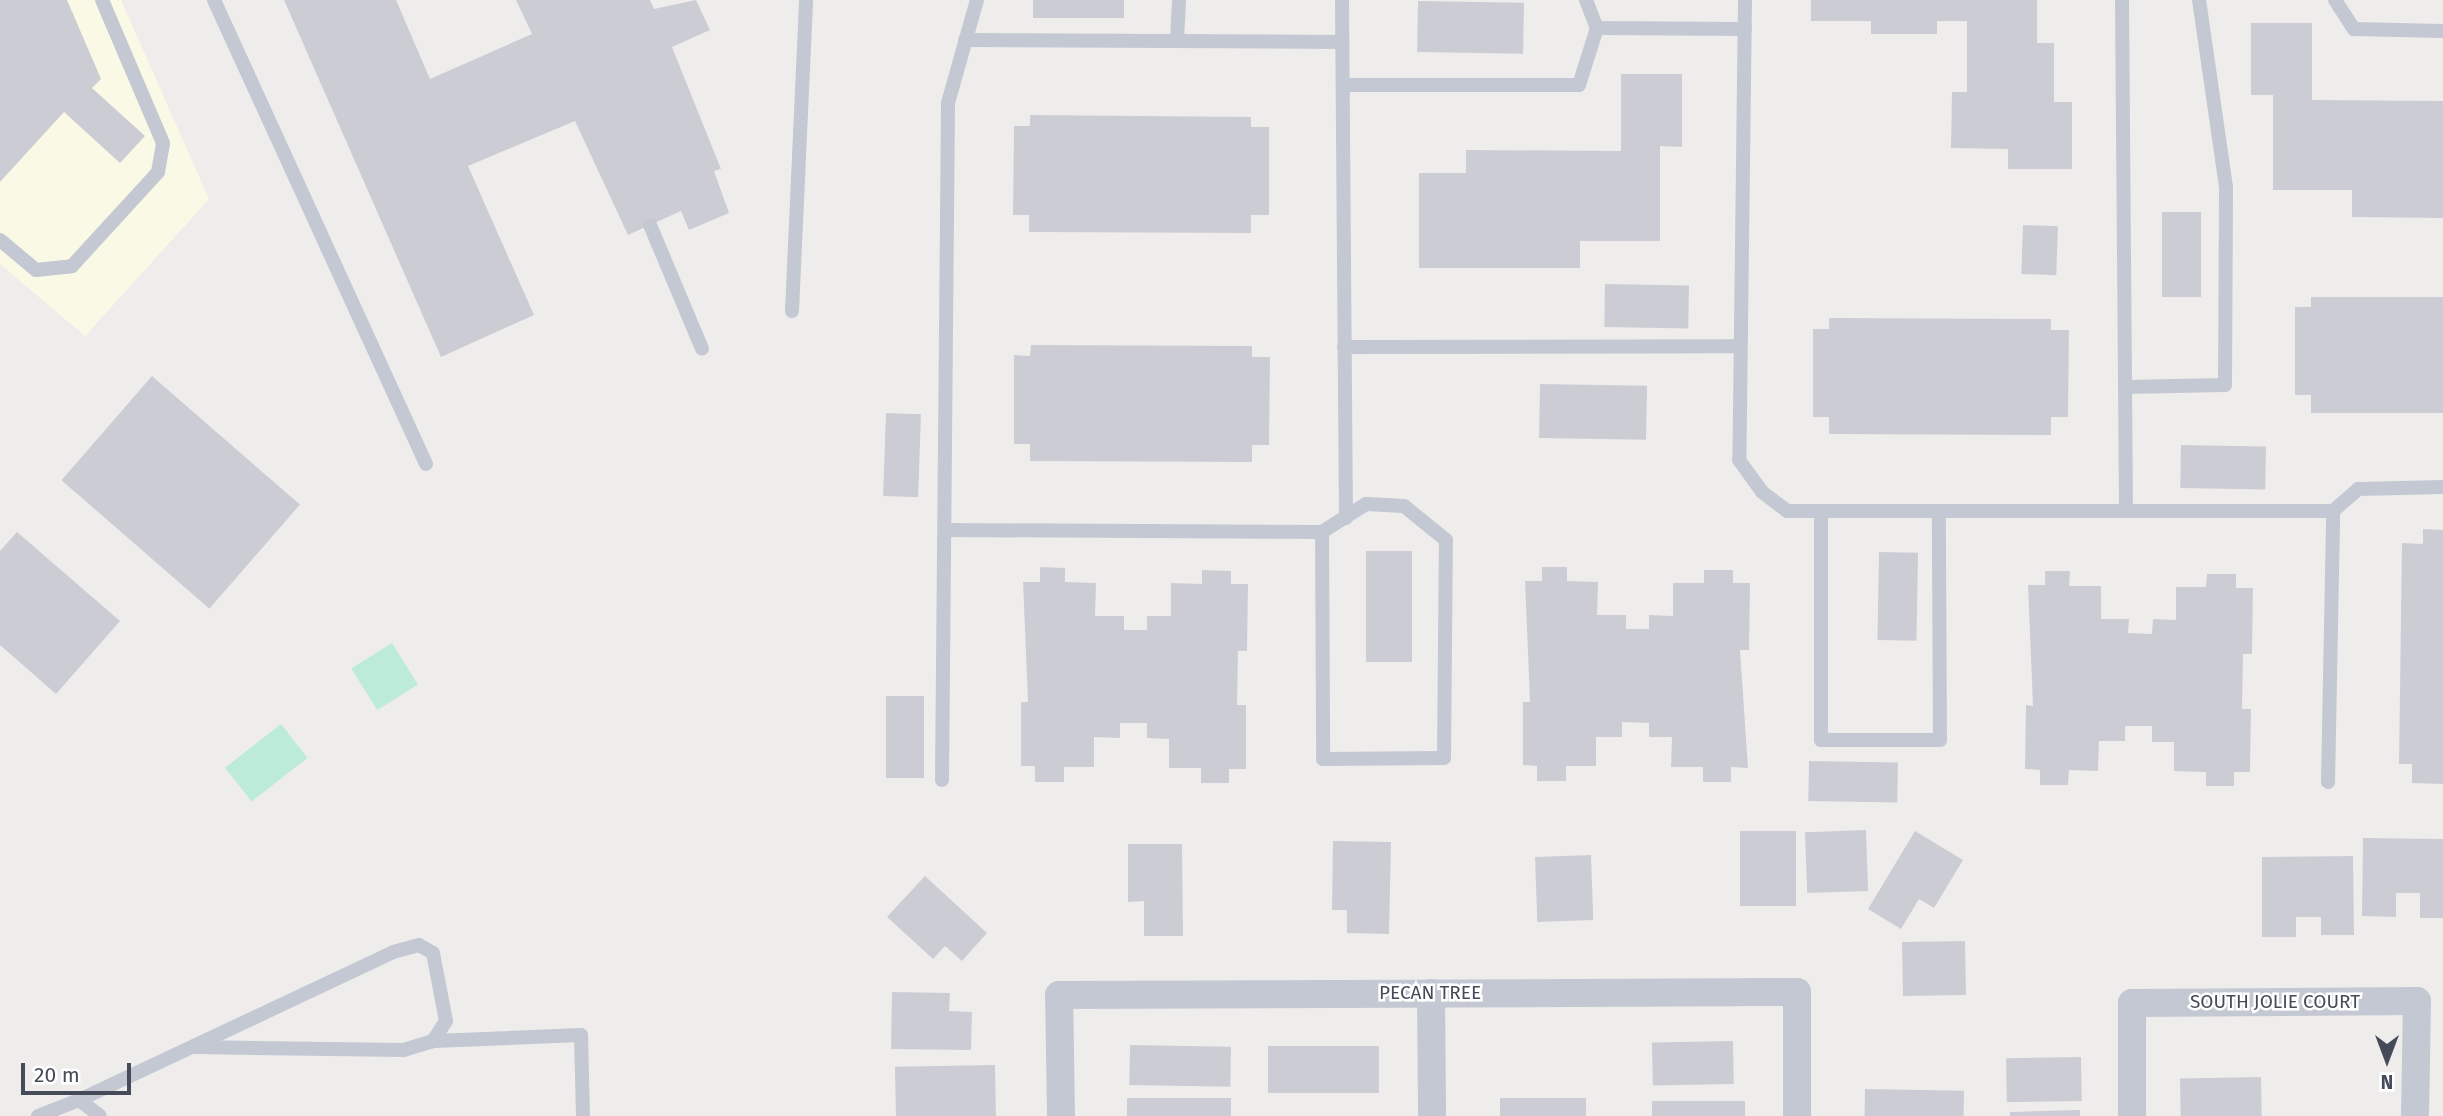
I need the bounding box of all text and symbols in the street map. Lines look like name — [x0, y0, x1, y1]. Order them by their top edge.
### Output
street label: PECAN TREE — [1379, 982, 1481, 1004]
street label: SOUTH JOLIE COURT — [2190, 991, 2360, 1013]
north arrow — [2352, 1025, 2422, 1095]
scale bar — [24, 1050, 135, 1094]
text: 20 m — [34, 1062, 80, 1088]
text: N — [2381, 1070, 2393, 1093]

